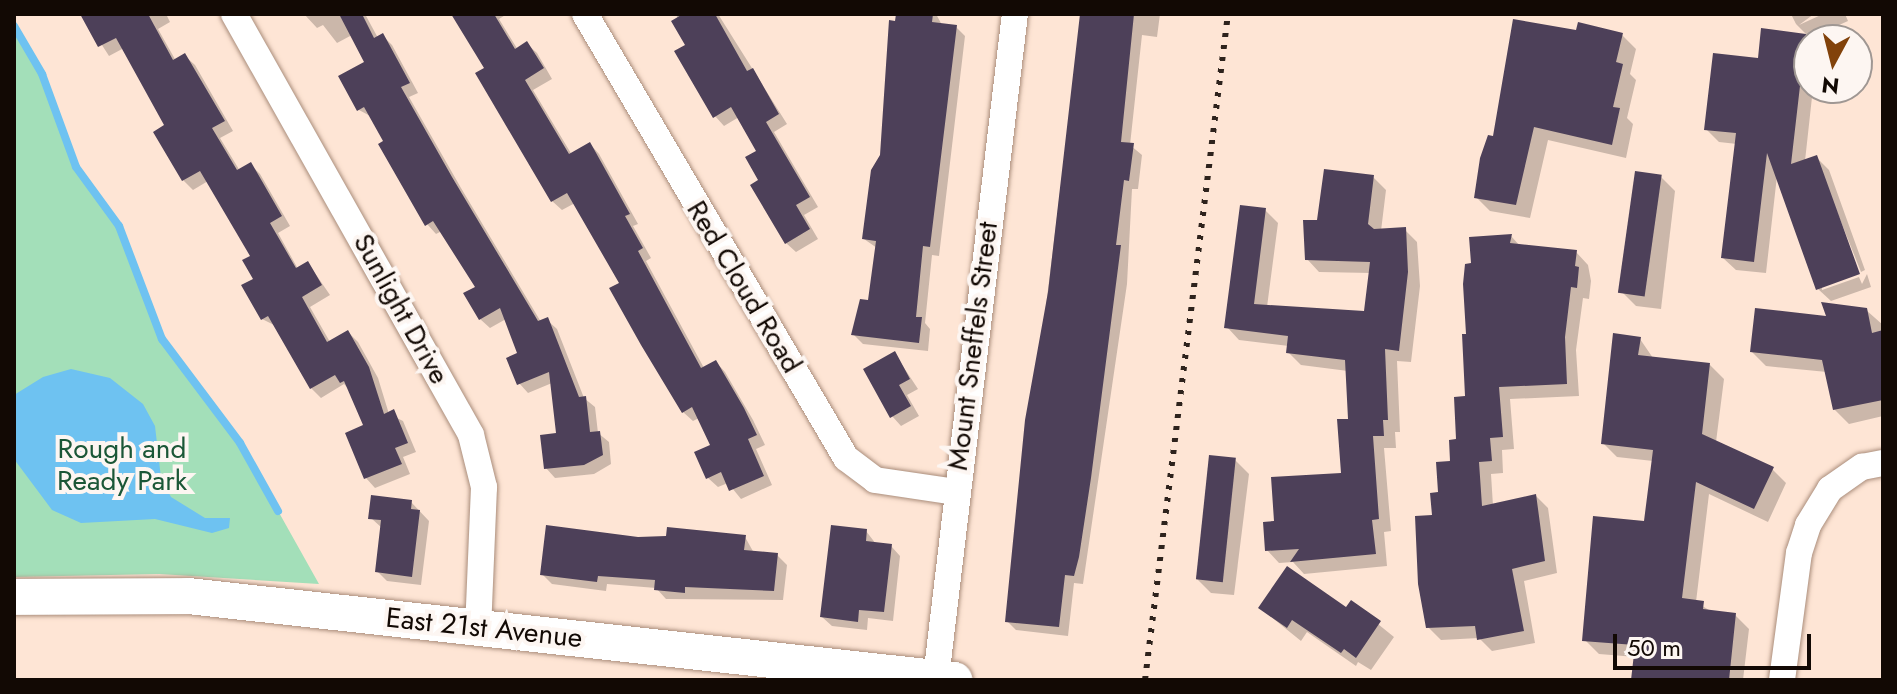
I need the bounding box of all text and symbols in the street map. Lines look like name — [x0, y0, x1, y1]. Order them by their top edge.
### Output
north arrow — [1793, 24, 1873, 104]
text: N — [1820, 69, 1841, 103]
street label: Red Cloud Road — [679, 195, 809, 379]
street label: Mount Sneffels Street — [941, 220, 1005, 472]
street label: Sunlight Drive — [346, 228, 456, 390]
park label: Rough and Ready Park — [57, 432, 187, 498]
street label: East 21st Avenue — [384, 601, 584, 655]
scale bar — [1617, 618, 1815, 668]
text: 50 m — [1627, 630, 1681, 665]

